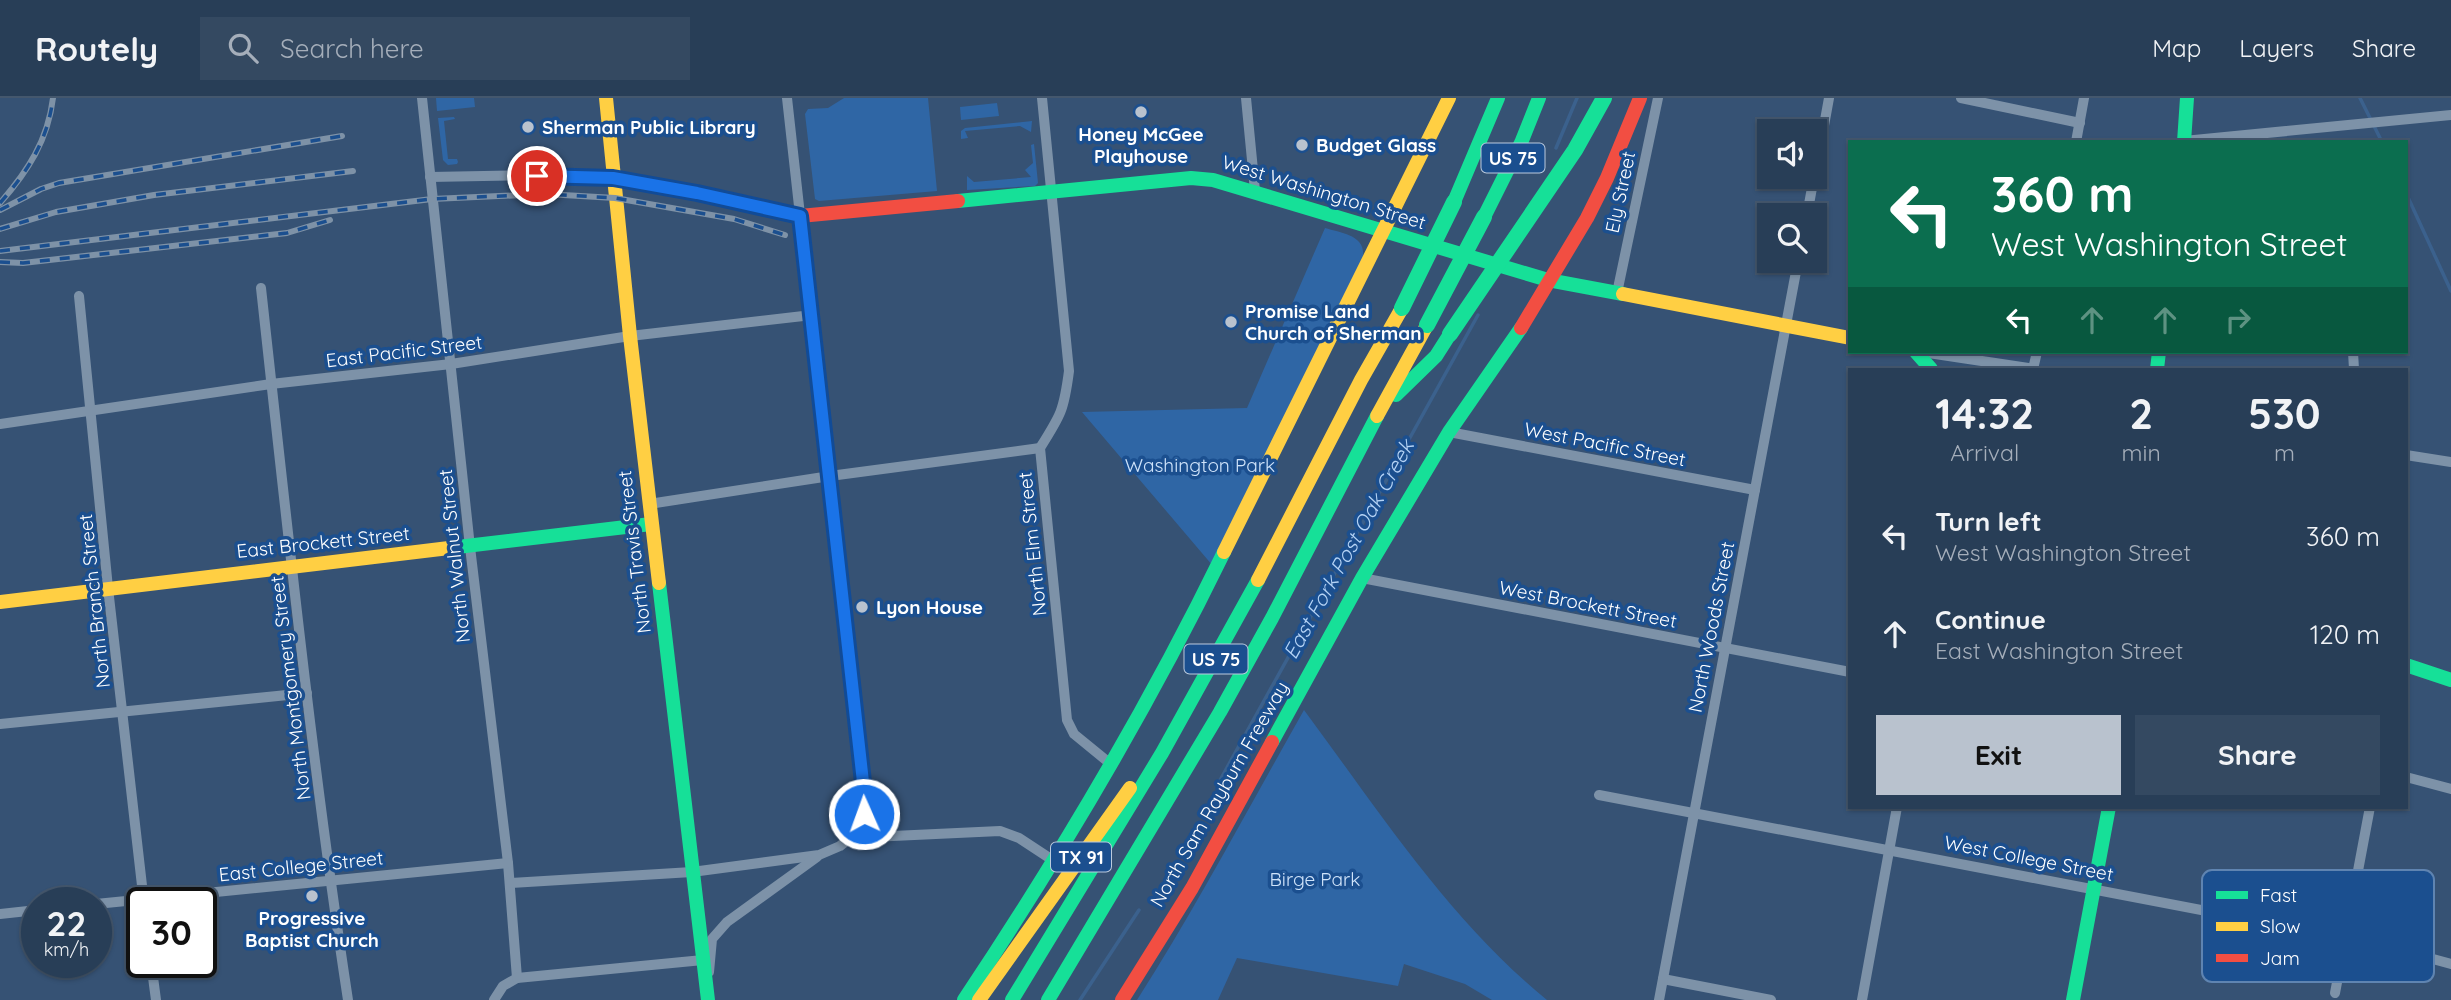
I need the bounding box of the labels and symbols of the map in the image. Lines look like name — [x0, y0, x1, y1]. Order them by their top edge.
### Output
marker: Honey McGee Playhouse — [1133, 104, 1149, 120]
place label: Sherman Public Library — [542, 115, 756, 139]
marker: Sherman Public Library — [520, 119, 536, 135]
place label: Honey McGee Playhouse — [1078, 122, 1204, 168]
place label: Budget Glass — [1316, 133, 1436, 157]
marker: Budget Glass — [1294, 137, 1310, 153]
road number: US 75 — [1482, 144, 1544, 172]
pin — [507, 146, 567, 206]
street label: Ely Street — [1600, 149, 1640, 235]
street label: West Washington Street — [1219, 150, 1429, 234]
place label: Promise Land Church of Sherman — [1245, 299, 1422, 345]
marker: Promise Land Church of Sherman — [1223, 314, 1239, 330]
street label: East Pacific Street — [324, 330, 484, 372]
street label: West Pacific Street — [1522, 417, 1688, 471]
water label: East Fork Post Oak Creek — [1277, 433, 1420, 663]
park label: Washington Park — [1125, 453, 1275, 477]
street label: North Walnut Street — [433, 468, 475, 644]
street label: North Travis Street — [612, 469, 656, 635]
street label: North Elm Street — [1013, 471, 1051, 617]
street label: North Branch Street — [73, 513, 115, 689]
street label: East Brockett Street — [235, 521, 411, 563]
street label: North Woods Street — [1683, 540, 1739, 714]
street label: North Montgomery Street — [264, 574, 316, 802]
street label: West Brockett Street — [1497, 575, 1679, 633]
place label: Lyon House — [876, 595, 983, 619]
marker: Lyon House — [854, 599, 870, 615]
road number: US 75 — [1184, 644, 1248, 674]
street label: North Sam Rayburn Freeway — [1145, 677, 1293, 911]
position arrow — [827, 777, 901, 851]
street label: West College Street — [1942, 830, 2116, 886]
road number: TX 91 — [1051, 842, 1111, 872]
street label: East College Street — [218, 845, 384, 887]
park label: Birge Park — [1269, 867, 1361, 891]
legend — [2202, 870, 2434, 982]
text: Fast — [2260, 883, 2297, 907]
speed limit sign: 30 — [126, 887, 217, 978]
marker: Progressive Baptist Church — [304, 888, 320, 904]
place label: Progressive Baptist Church — [245, 906, 379, 952]
text: Slow — [2260, 914, 2301, 938]
text: Jam — [2260, 946, 2300, 970]

